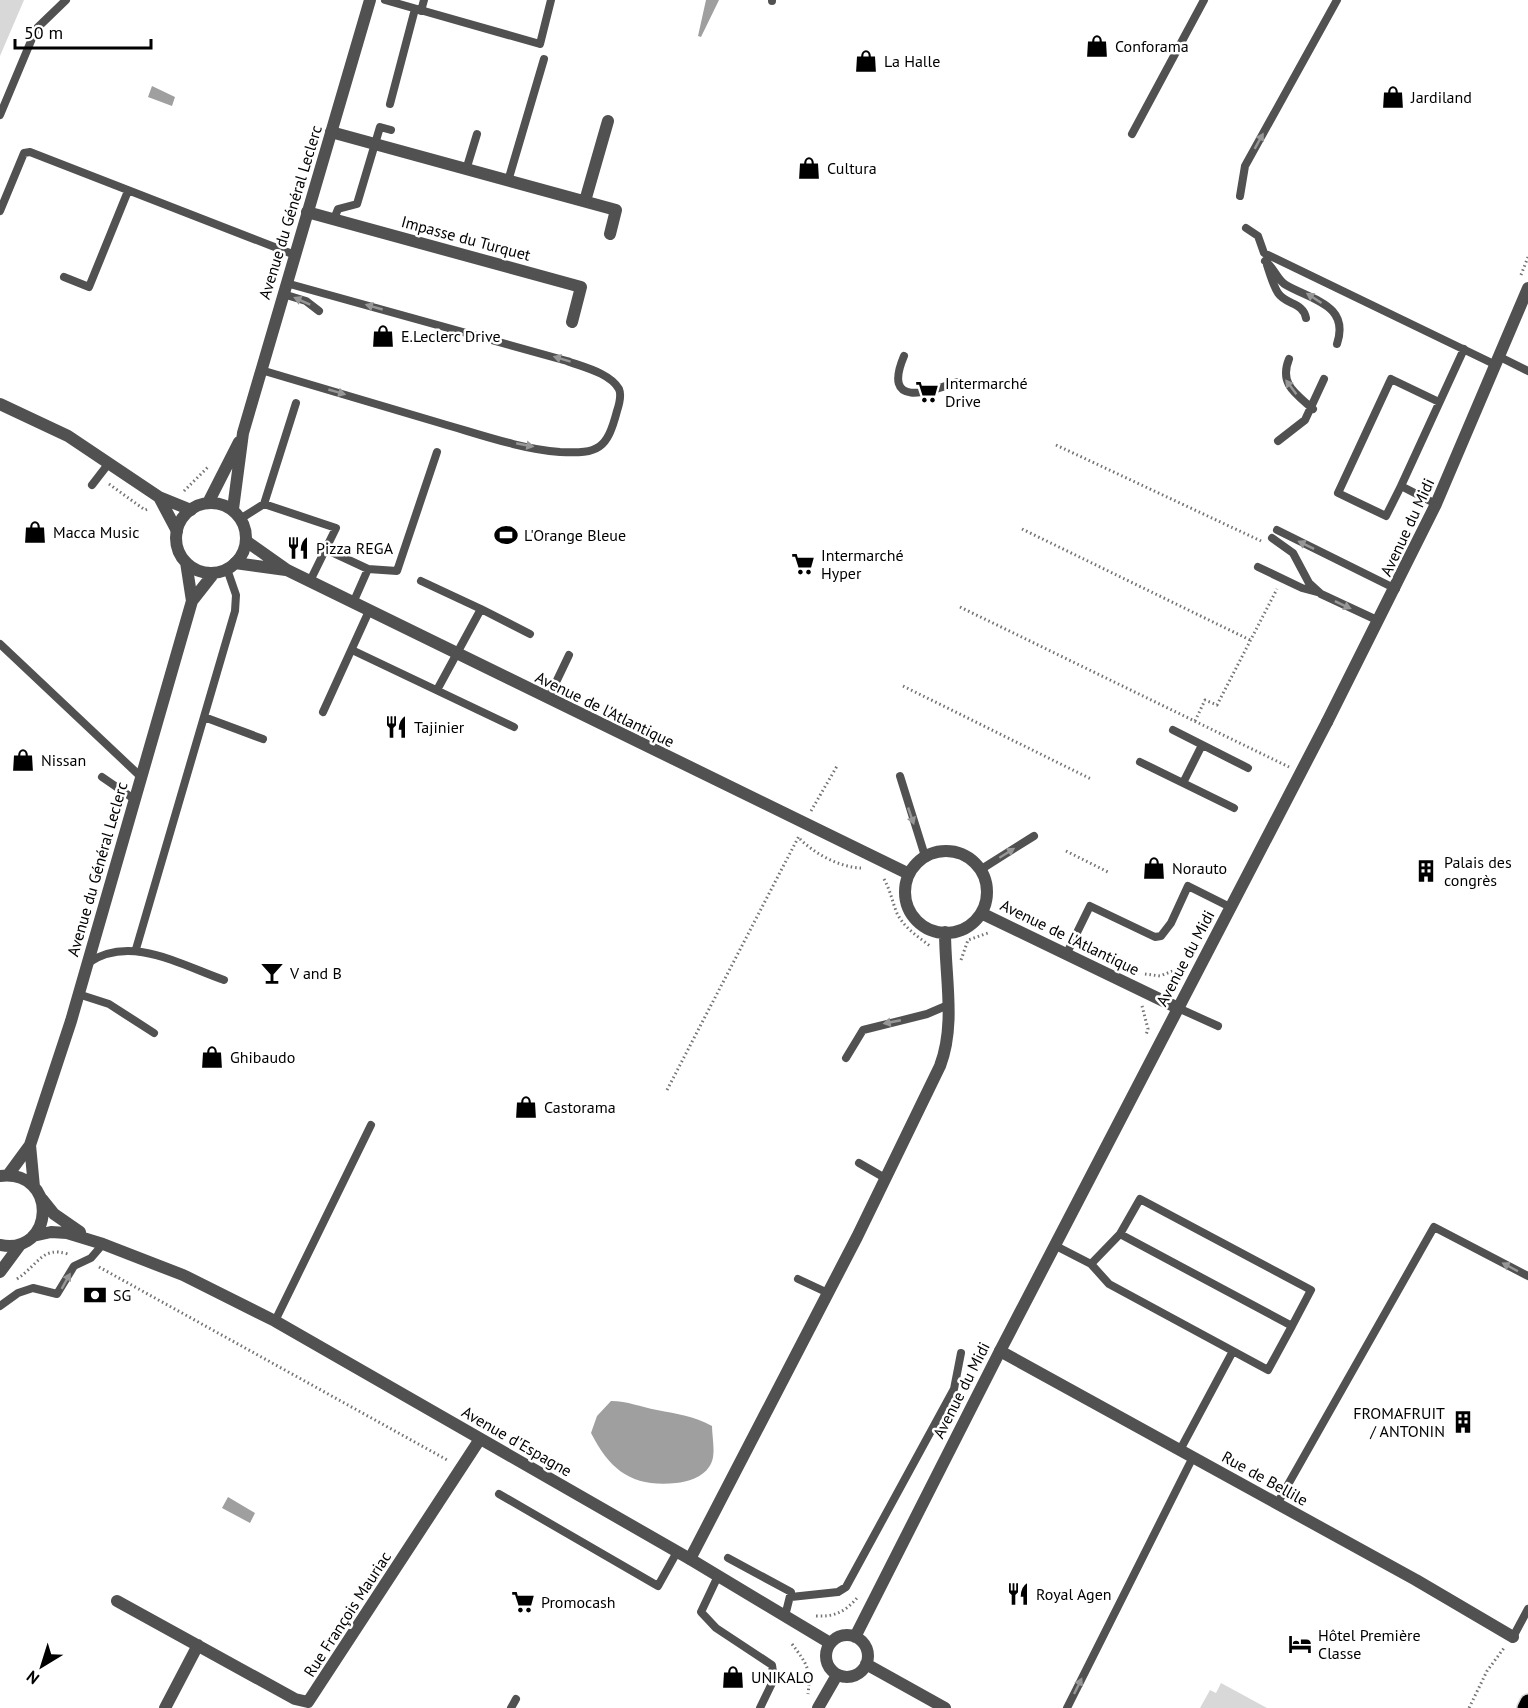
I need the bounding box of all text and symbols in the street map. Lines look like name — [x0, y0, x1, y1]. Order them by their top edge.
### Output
scale bar — [15, 12, 152, 50]
text: 50 m — [24, 21, 63, 44]
shop icon: Conforama — [1084, 33, 1110, 59]
place label: Conforama — [1115, 36, 1189, 56]
shop icon: La Halle — [853, 48, 879, 74]
place label: La Halle — [884, 51, 940, 71]
shop icon: Jardiland — [1380, 84, 1406, 110]
place label: Jardiland — [1410, 87, 1472, 107]
street label: Avenue du Général Leclerc — [254, 123, 326, 301]
one-way arrow — [1254, 133, 1264, 150]
shop icon: Cultura — [796, 155, 822, 181]
place label: Cultura — [827, 158, 877, 178]
street label: Impasse du Turquet — [399, 211, 533, 265]
one-way arrow — [1305, 293, 1322, 304]
one-way arrow — [292, 296, 310, 306]
one-way arrow — [365, 302, 383, 311]
shop icon: E.Leclerc Drive — [370, 323, 396, 349]
place label: E.Leclerc Drive — [401, 326, 501, 346]
one-way arrow — [553, 354, 571, 363]
place label: Intermarché Drive — [945, 373, 1028, 411]
supermarket icon: Intermarché Drive — [914, 379, 940, 405]
one-way arrow — [1285, 379, 1297, 395]
one-way arrow — [328, 388, 346, 397]
one-way arrow — [515, 441, 534, 450]
street label: Avenue du Midi — [1376, 475, 1438, 579]
shop icon: Macca Music — [22, 519, 48, 545]
place label: Macca Music — [53, 522, 139, 542]
sports icon: L'Orange Bleue — [493, 522, 519, 548]
place label: L'Orange Bleue — [524, 525, 626, 545]
restaurant icon: Pizza REGA — [285, 535, 311, 561]
place label: Pizza REGA — [316, 538, 394, 558]
one-way arrow — [1297, 540, 1314, 549]
place label: Intermarché Hyper — [821, 545, 904, 583]
supermarket icon: Intermarché Hyper — [790, 551, 816, 577]
one-way arrow — [1335, 600, 1352, 609]
street label: Avenue de l'Atlantique — [532, 667, 678, 751]
restaurant icon: Tajinier — [383, 714, 409, 740]
place label: Tajinier — [414, 717, 465, 737]
shop icon: Nissan — [10, 747, 36, 773]
place label: Nissan — [41, 750, 86, 770]
street label: Avenue du Général Leclerc — [62, 779, 132, 959]
one-way arrow — [907, 807, 917, 825]
one-way arrow — [999, 847, 1015, 858]
place label: Palais des congrès — [1444, 852, 1512, 890]
shop icon: Norauto — [1141, 855, 1167, 881]
place label: Norauto — [1172, 858, 1227, 878]
building icon: Palais des congrès — [1413, 858, 1439, 884]
street label: Avenue de l'Atlantique — [997, 895, 1143, 979]
street label: Avenue du Midi — [1151, 907, 1219, 1009]
bar icon: V and B — [259, 960, 285, 986]
place label: V and B — [289, 963, 342, 983]
one-way arrow — [882, 1018, 901, 1027]
shop icon: Ghibaudo — [199, 1044, 225, 1070]
place label: Ghibaudo — [230, 1047, 295, 1067]
shop icon: Castorama — [513, 1094, 539, 1120]
place label: Castorama — [544, 1097, 616, 1117]
one-way arrow — [1501, 1262, 1519, 1272]
one-way arrow — [61, 1272, 71, 1289]
bank icon: SG — [82, 1282, 108, 1308]
place label: SG — [113, 1285, 131, 1305]
street label: Avenue du Midi — [928, 1338, 994, 1442]
street label: Avenue d'Espagne — [458, 1401, 576, 1481]
place label: FROMAFRUIT / ANTONIN — [1353, 1403, 1445, 1441]
building icon: FROMAFRUIT / ANTONIN — [1450, 1409, 1476, 1435]
street label: Rue de Bellile — [1218, 1446, 1312, 1510]
street label: Rue François Mauriac — [299, 1547, 395, 1681]
restaurant icon: Royal Agen — [1005, 1581, 1031, 1607]
place label: Royal Agen — [1036, 1584, 1112, 1604]
supermarket icon: Promocash — [510, 1589, 536, 1615]
place label: Promocash — [541, 1592, 616, 1612]
place label: Hôtel Première Classe — [1318, 1625, 1421, 1663]
hotel icon: Hôtel Première Classe — [1287, 1631, 1313, 1657]
north arrow — [12, 1636, 72, 1696]
shop icon: UNIKALO — [720, 1664, 746, 1690]
text: N — [22, 1667, 43, 1689]
place label: UNIKALO — [751, 1667, 814, 1687]
one-way arrow — [1073, 1677, 1083, 1694]

